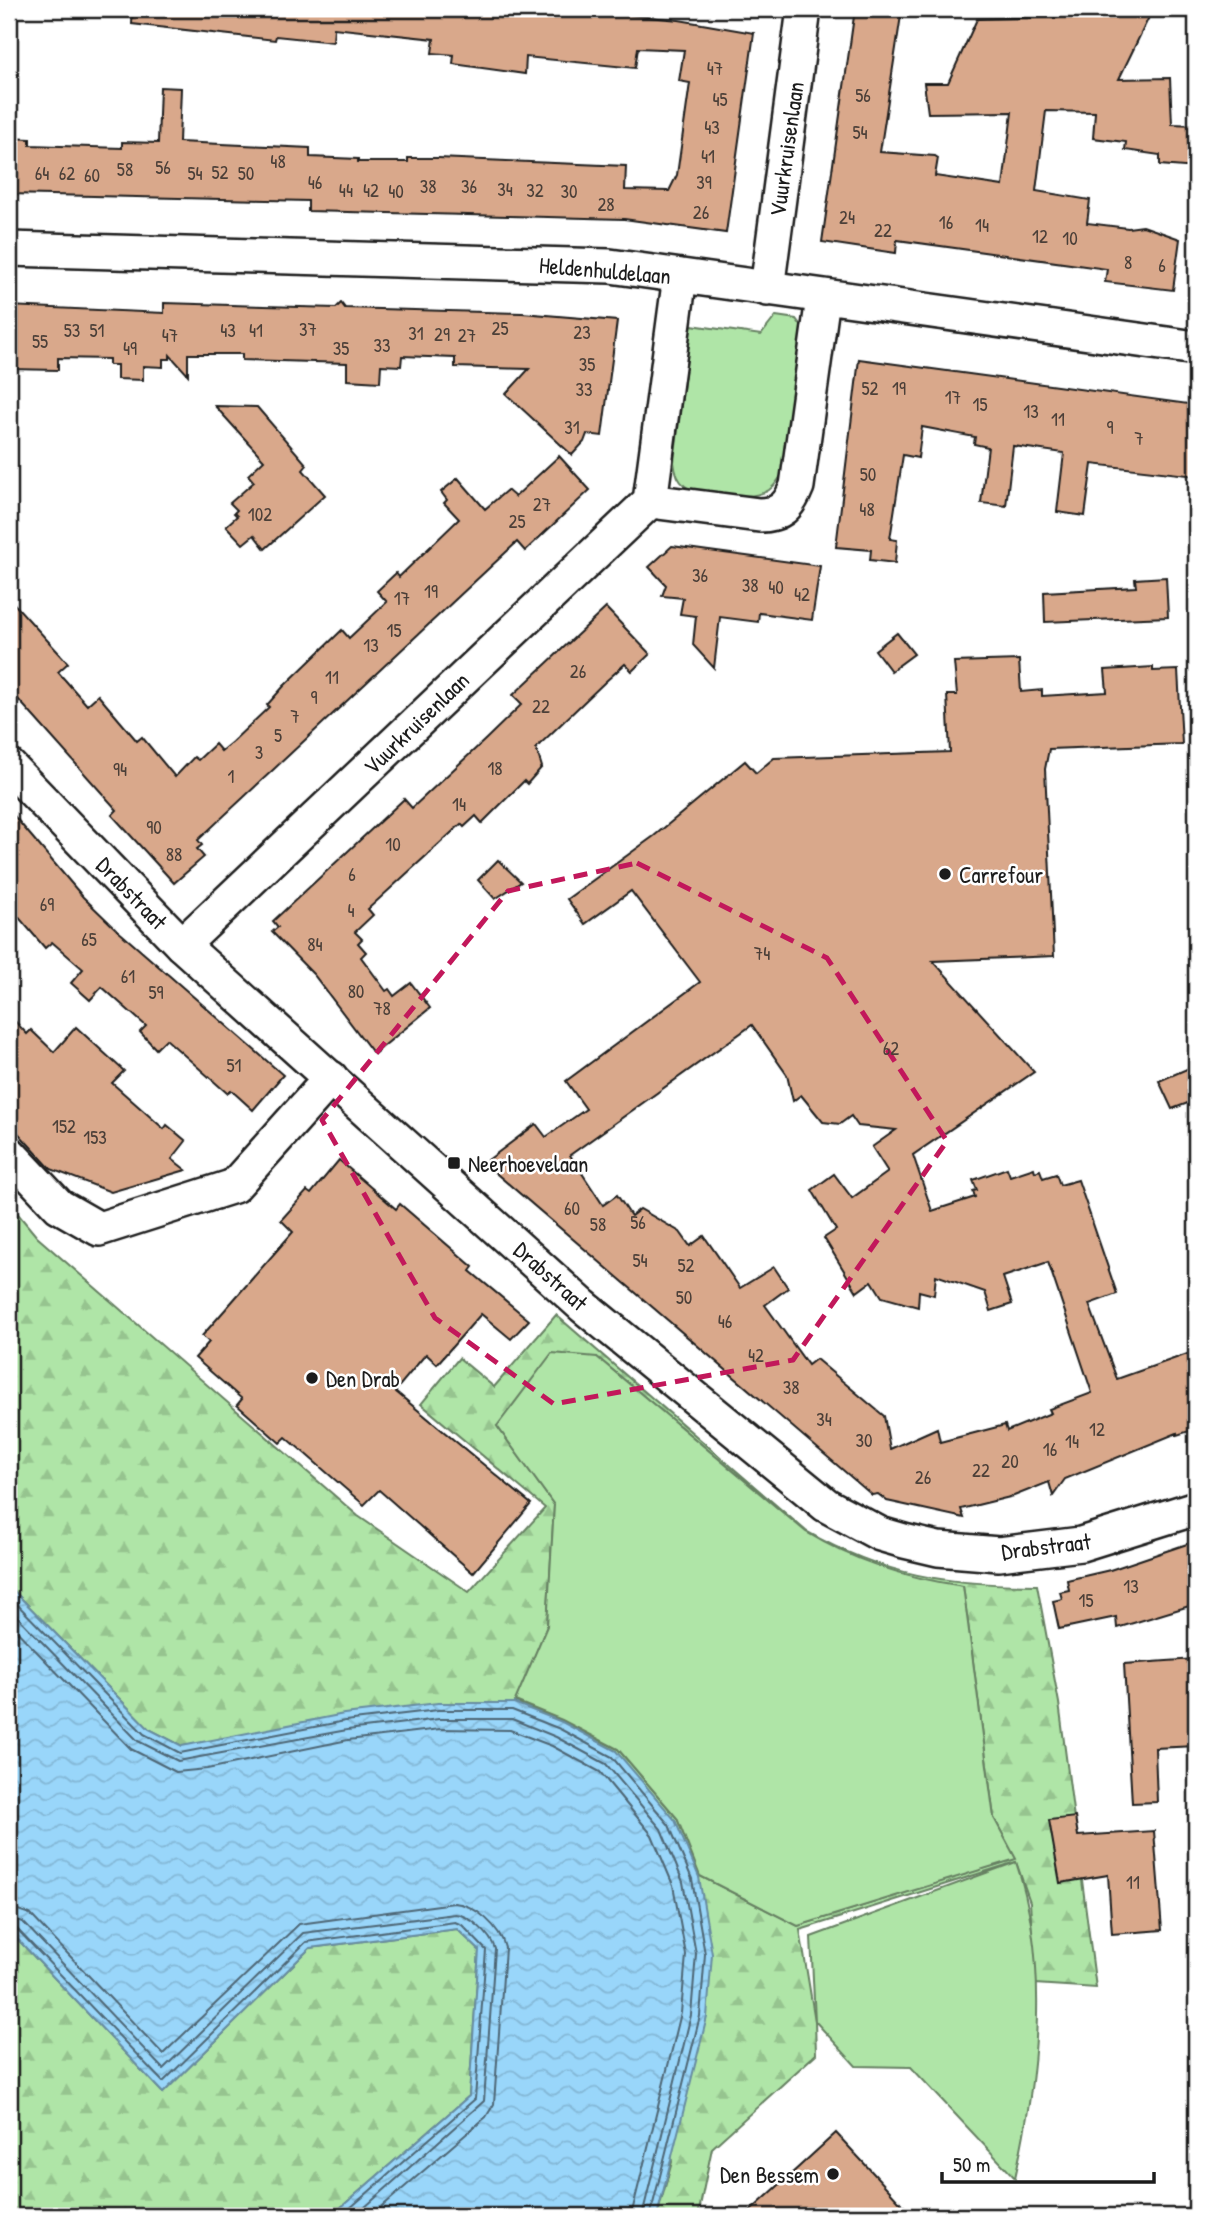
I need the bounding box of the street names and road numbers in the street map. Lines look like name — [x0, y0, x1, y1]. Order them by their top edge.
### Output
street label: Vuurkruisenlaan — [761, 80, 811, 218]
street label: Heldenhuldelaan — [538, 249, 672, 291]
street label: Vuurkruisenlaan — [356, 665, 476, 781]
street label: Drabstraat — [90, 850, 175, 937]
street label: Drabstraat — [507, 1234, 596, 1318]
street label: Drabstraat — [1000, 1525, 1094, 1567]

